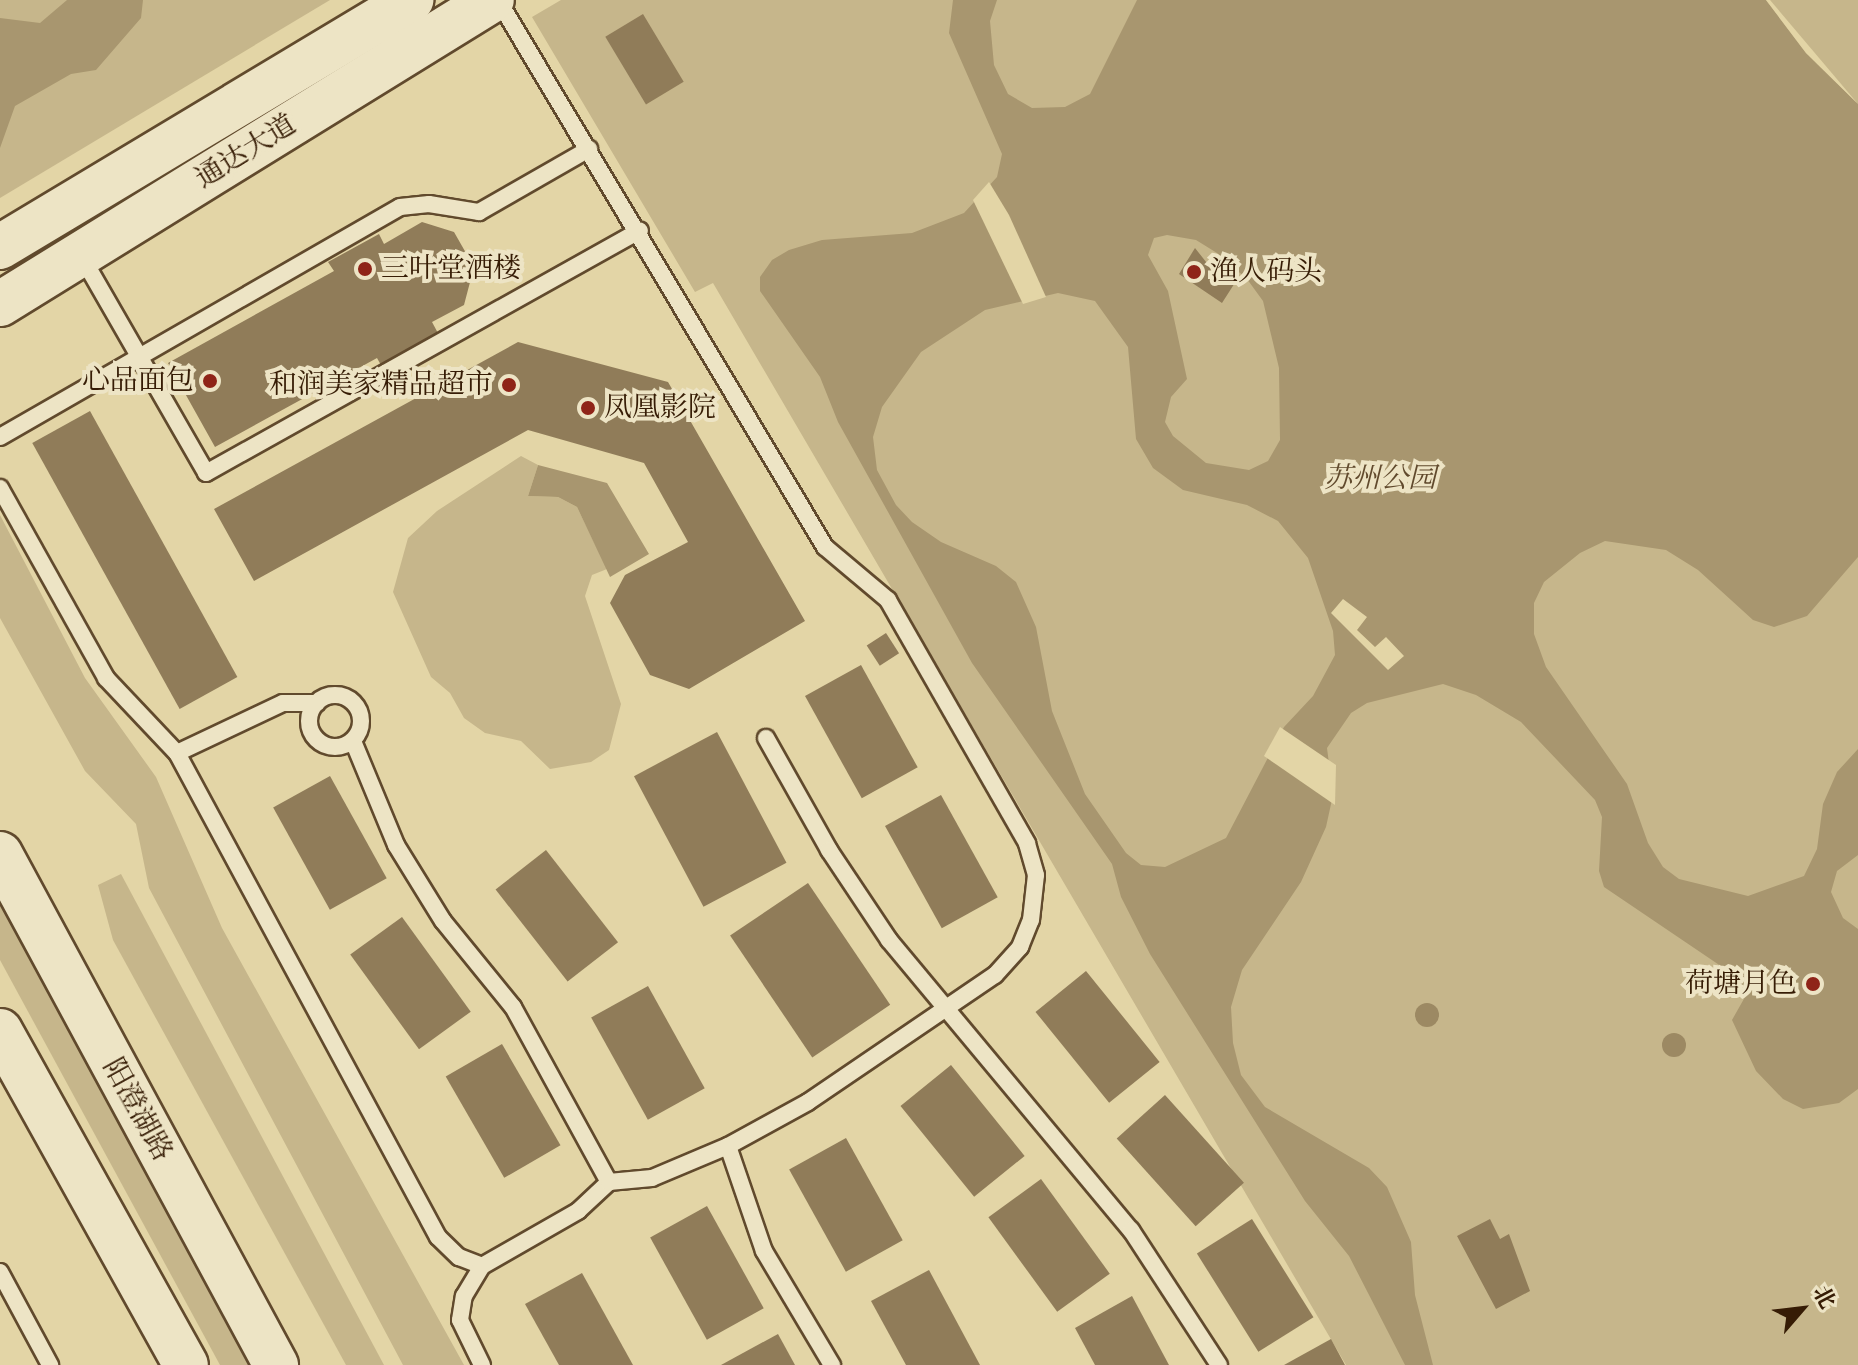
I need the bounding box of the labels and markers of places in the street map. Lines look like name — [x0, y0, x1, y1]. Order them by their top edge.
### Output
place label: 三叶堂酒楼 — [381, 252, 521, 286]
place label: 渔人码头 — [1210, 255, 1322, 289]
marker: 三叶堂酒楼 — [356, 260, 374, 278]
marker: 渔人码头 — [1185, 263, 1203, 281]
place label: 心品面包 — [82, 364, 194, 398]
place label: 和润美家精品超市 — [269, 368, 493, 402]
marker: 心品面包 — [201, 372, 219, 390]
marker: 和润美家精品超市 — [500, 376, 518, 394]
place label: 凤凰影院 — [604, 391, 716, 425]
marker: 凤凰影院 — [579, 399, 597, 417]
place label: 荷塘月色 — [1685, 967, 1797, 1001]
marker: 荷塘月色 — [1804, 975, 1822, 993]

